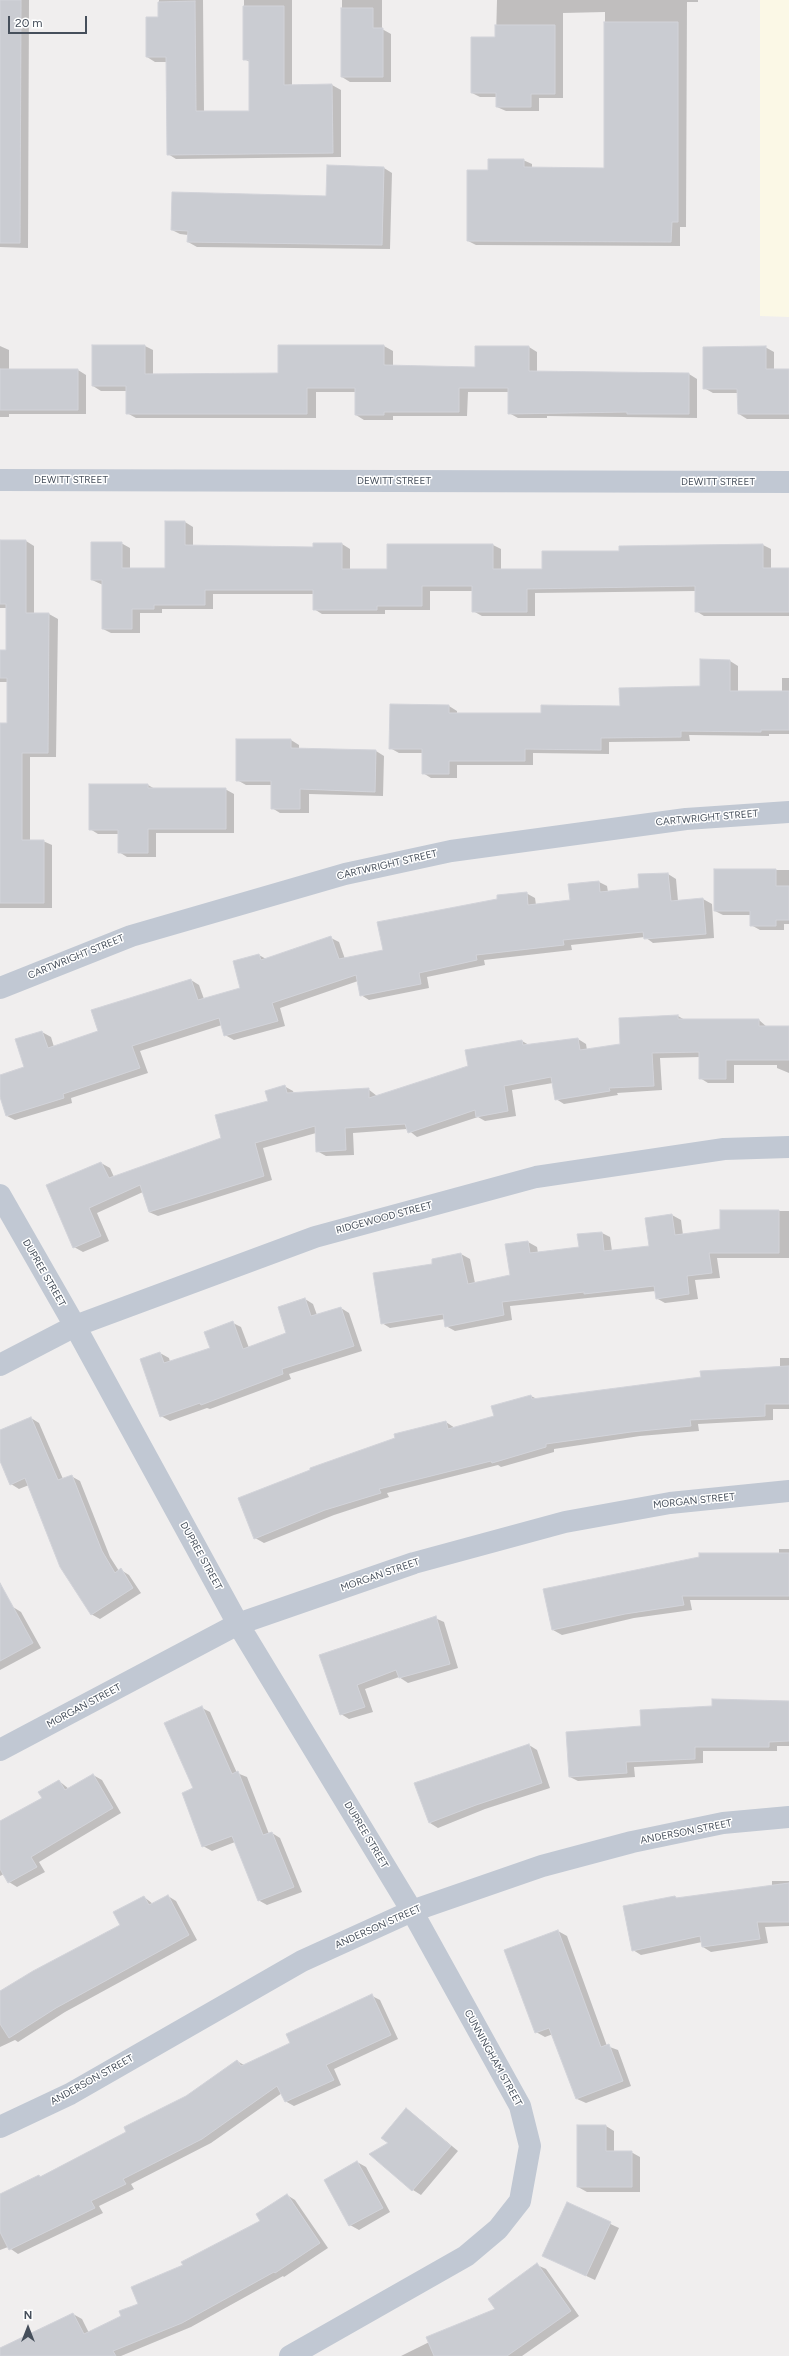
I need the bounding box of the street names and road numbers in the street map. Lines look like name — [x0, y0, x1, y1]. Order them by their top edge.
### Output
street label: DEWITT STREET — [34, 474, 108, 486]
street label: DEWITT STREET — [357, 475, 431, 487]
street label: DEWITT STREET — [681, 476, 755, 488]
street label: CARTWRIGHT STREET — [655, 808, 759, 828]
street label: CARTWRIGHT STREET — [336, 848, 438, 882]
street label: CARTWRIGHT STREET — [26, 932, 126, 982]
street label: RIDGEWOOD STREET — [335, 1199, 433, 1237]
street label: DUPREE STREET — [20, 1237, 68, 1309]
street label: MORGAN STREET — [652, 1491, 736, 1511]
street label: DUPREE STREET — [177, 1520, 225, 1592]
street label: MORGAN STREET — [339, 1556, 421, 1594]
street label: MORGAN STREET — [45, 1681, 123, 1731]
street label: DUPREE STREET — [341, 1800, 391, 1870]
street label: ANDERSON STREET — [639, 1817, 733, 1847]
street label: ANDERSON STREET — [333, 1903, 423, 1951]
street label: CUNNINGHAM STREET — [461, 2008, 525, 2108]
street label: ANDERSON STREET — [48, 2052, 136, 2108]

